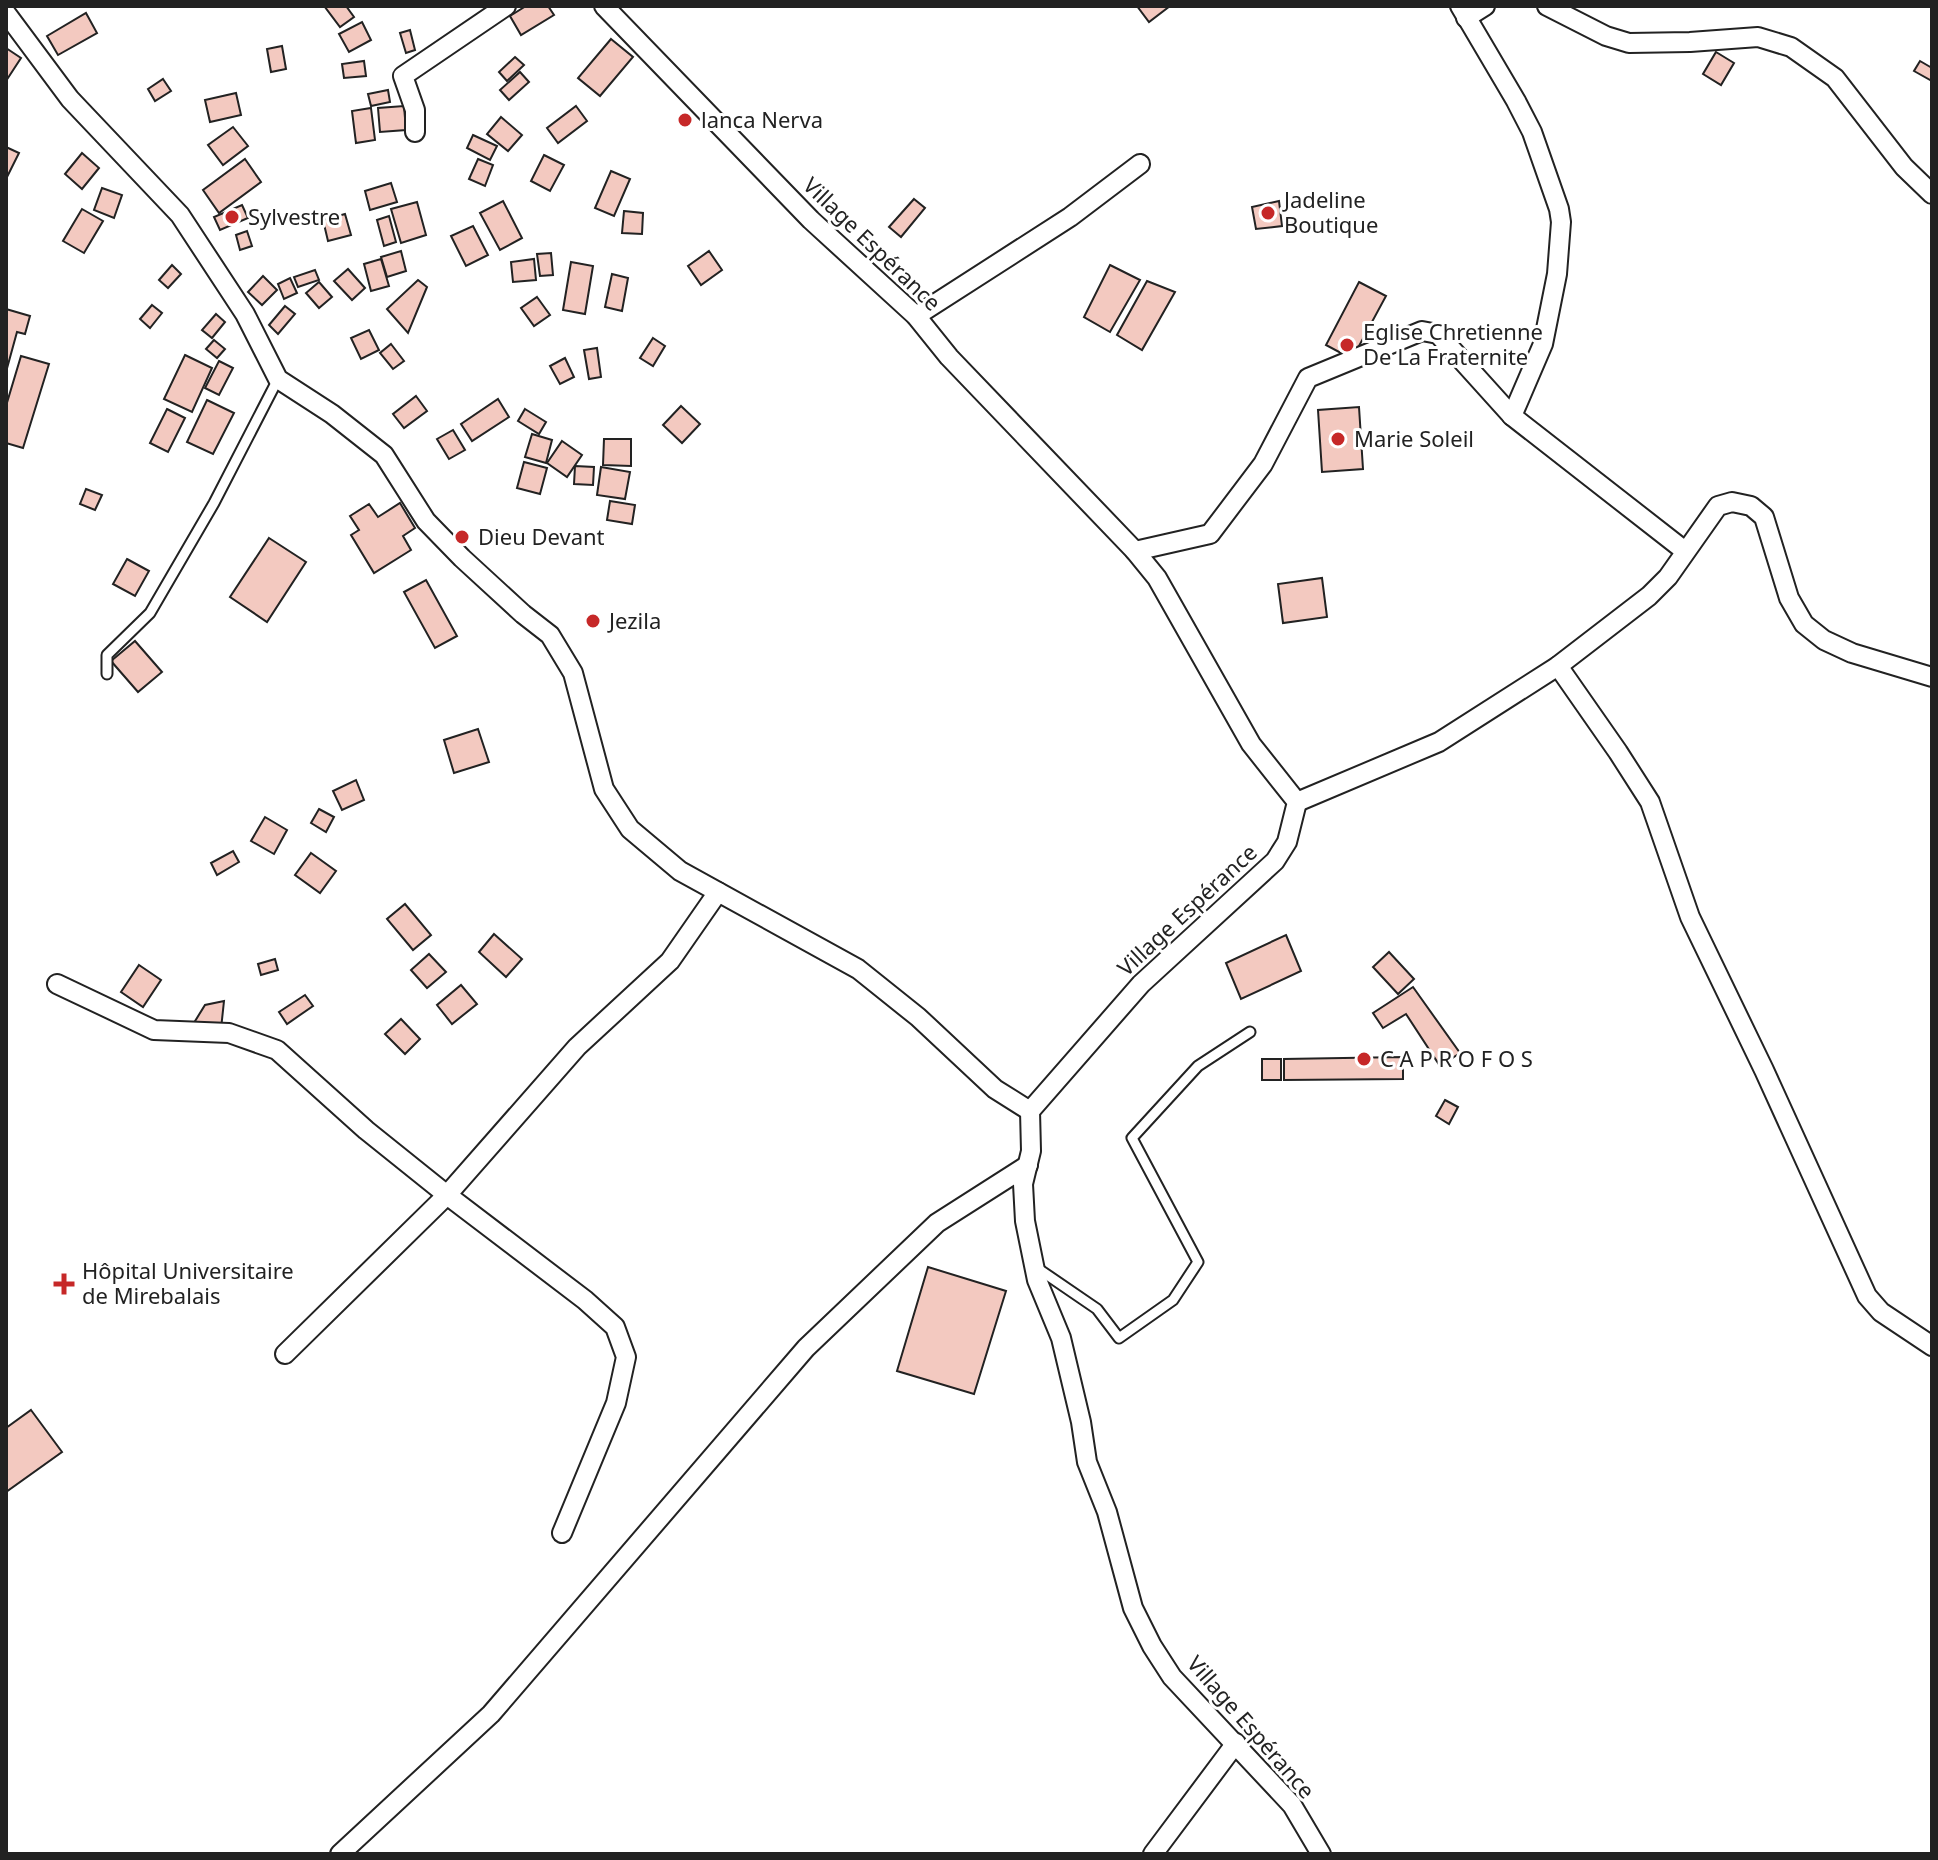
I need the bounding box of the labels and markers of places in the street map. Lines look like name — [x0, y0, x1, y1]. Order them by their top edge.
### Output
place label: lanca Nerva — [701, 104, 823, 134]
marker: lanca Nerva — [676, 111, 694, 129]
place label: Jadeline Boutique — [1282, 184, 1378, 239]
place label: Sylvestre — [248, 201, 340, 231]
marker: Jadeline Boutique — [1259, 204, 1277, 222]
marker: Sylvestre — [223, 208, 241, 226]
place label: Eglise Chretienne De La Fraternite — [1363, 316, 1543, 371]
marker: Eglise Chretienne De La Fraternite — [1338, 336, 1356, 354]
place label: Marie Soleil — [1354, 423, 1474, 453]
marker: Marie Soleil — [1329, 430, 1347, 448]
place label: Dieu Devant — [478, 521, 605, 551]
marker: Dieu Devant — [453, 528, 471, 546]
place label: Jezila — [607, 605, 661, 635]
marker: Jezila — [584, 612, 602, 630]
place label: C A P R O F O S — [1380, 1043, 1533, 1073]
marker: C A P R O F O S — [1355, 1050, 1373, 1068]
place label: Hôpital Universitaire de Mirebalais — [82, 1255, 294, 1310]
marker: Hôpital Universitaire de Mirebalais — [53, 1273, 75, 1295]

